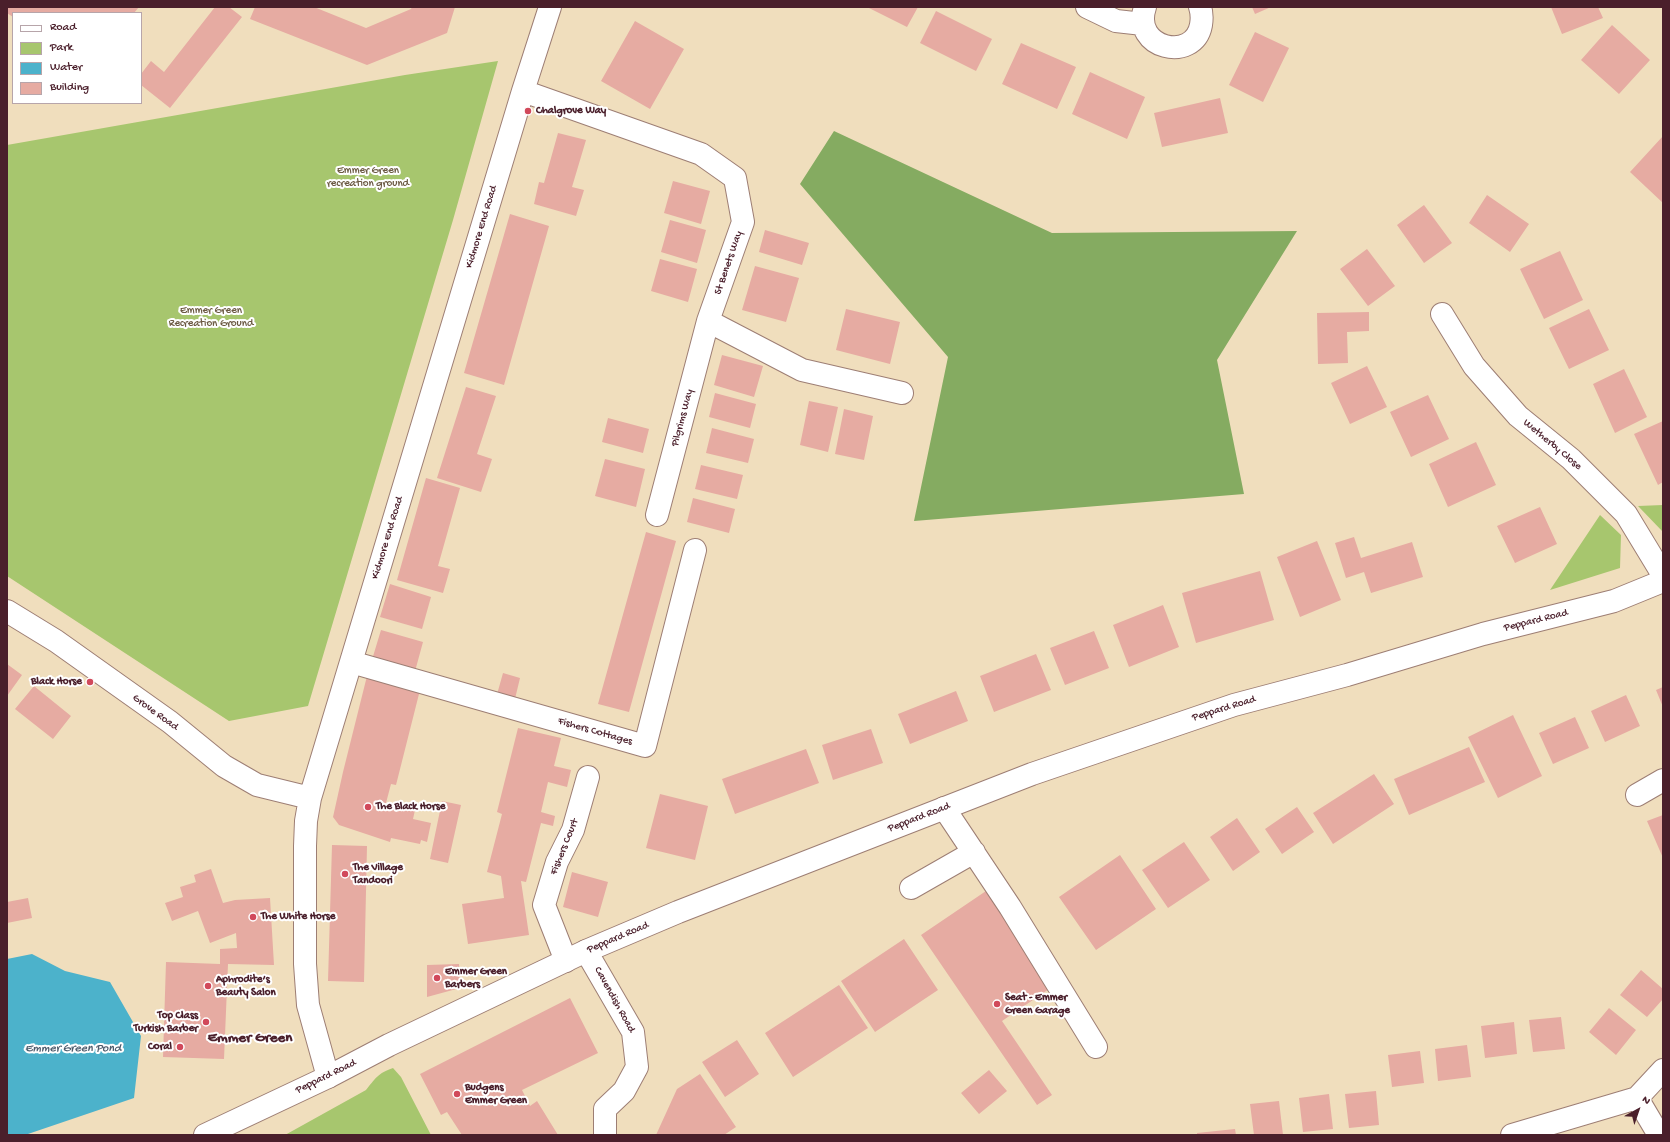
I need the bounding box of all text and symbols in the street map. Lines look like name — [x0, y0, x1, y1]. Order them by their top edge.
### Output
legend — [12, 12, 142, 104]
text: Road — [50, 21, 76, 35]
text: Park — [50, 41, 73, 55]
text: Water — [50, 61, 82, 75]
text: Building — [50, 81, 89, 95]
place label: Chalgrove Way — [536, 104, 606, 118]
marker: Chalgrove Way — [523, 106, 533, 116]
park label: Emmer Green recreation ground — [327, 164, 409, 190]
street label: Kidmore End Road — [463, 184, 501, 270]
street label: St Benets Way — [712, 229, 746, 297]
park label: Emmer Green Recreation Ground — [169, 304, 253, 330]
street label: Pilgrims Way — [669, 388, 697, 448]
street label: Wetherby Close — [1520, 417, 1584, 473]
street label: Kidmore End Road — [369, 495, 407, 581]
street label: Peppard Road — [1503, 607, 1569, 635]
place label: Black Horse — [31, 675, 82, 689]
marker: Black Horse — [85, 677, 95, 687]
street label: Grove Road — [129, 692, 181, 734]
street label: Peppard Road — [1191, 693, 1257, 725]
street label: Fishers Cottages — [556, 715, 634, 749]
place label: The Black Horse — [376, 800, 445, 814]
street label: Peppard Road — [886, 800, 952, 836]
marker: The Black Horse — [363, 802, 373, 812]
street label: Fishers Court — [548, 817, 582, 877]
place label: The Village Tandoori — [353, 861, 403, 887]
marker: The Village Tandoori — [340, 869, 350, 879]
place label: The White Horse — [261, 910, 335, 924]
marker: The White Horse — [248, 912, 258, 922]
street label: Peppard Road — [585, 919, 651, 957]
place label: Emmer Green Barbers — [445, 965, 507, 991]
street label: Cavendish Road — [590, 965, 638, 1035]
place label: Aphrodite’s Beauty Salon — [216, 973, 276, 999]
marker: Emmer Green Barbers — [432, 973, 442, 983]
marker: Aphrodite’s Beauty Salon — [203, 981, 213, 991]
place label: Seat - Emmer Green Garage — [1005, 991, 1070, 1017]
marker: Seat - Emmer Green Garage — [992, 999, 1002, 1009]
place label: Top Class Turkish Barber — [134, 1009, 198, 1035]
marker: Top Class Turkish Barber — [201, 1017, 211, 1027]
district label: Emmer Green — [208, 1030, 292, 1048]
place label: Coral — [148, 1040, 172, 1054]
water label: Emmer Green Pond — [25, 1042, 121, 1056]
marker: Coral — [175, 1042, 185, 1052]
street label: Peppard Road — [294, 1057, 358, 1097]
place label: Budgens Emmer Green — [465, 1081, 527, 1107]
marker: Budgens Emmer Green — [452, 1089, 462, 1099]
north arrow — [1618, 1090, 1658, 1130]
text: N — [1639, 1094, 1652, 1108]

